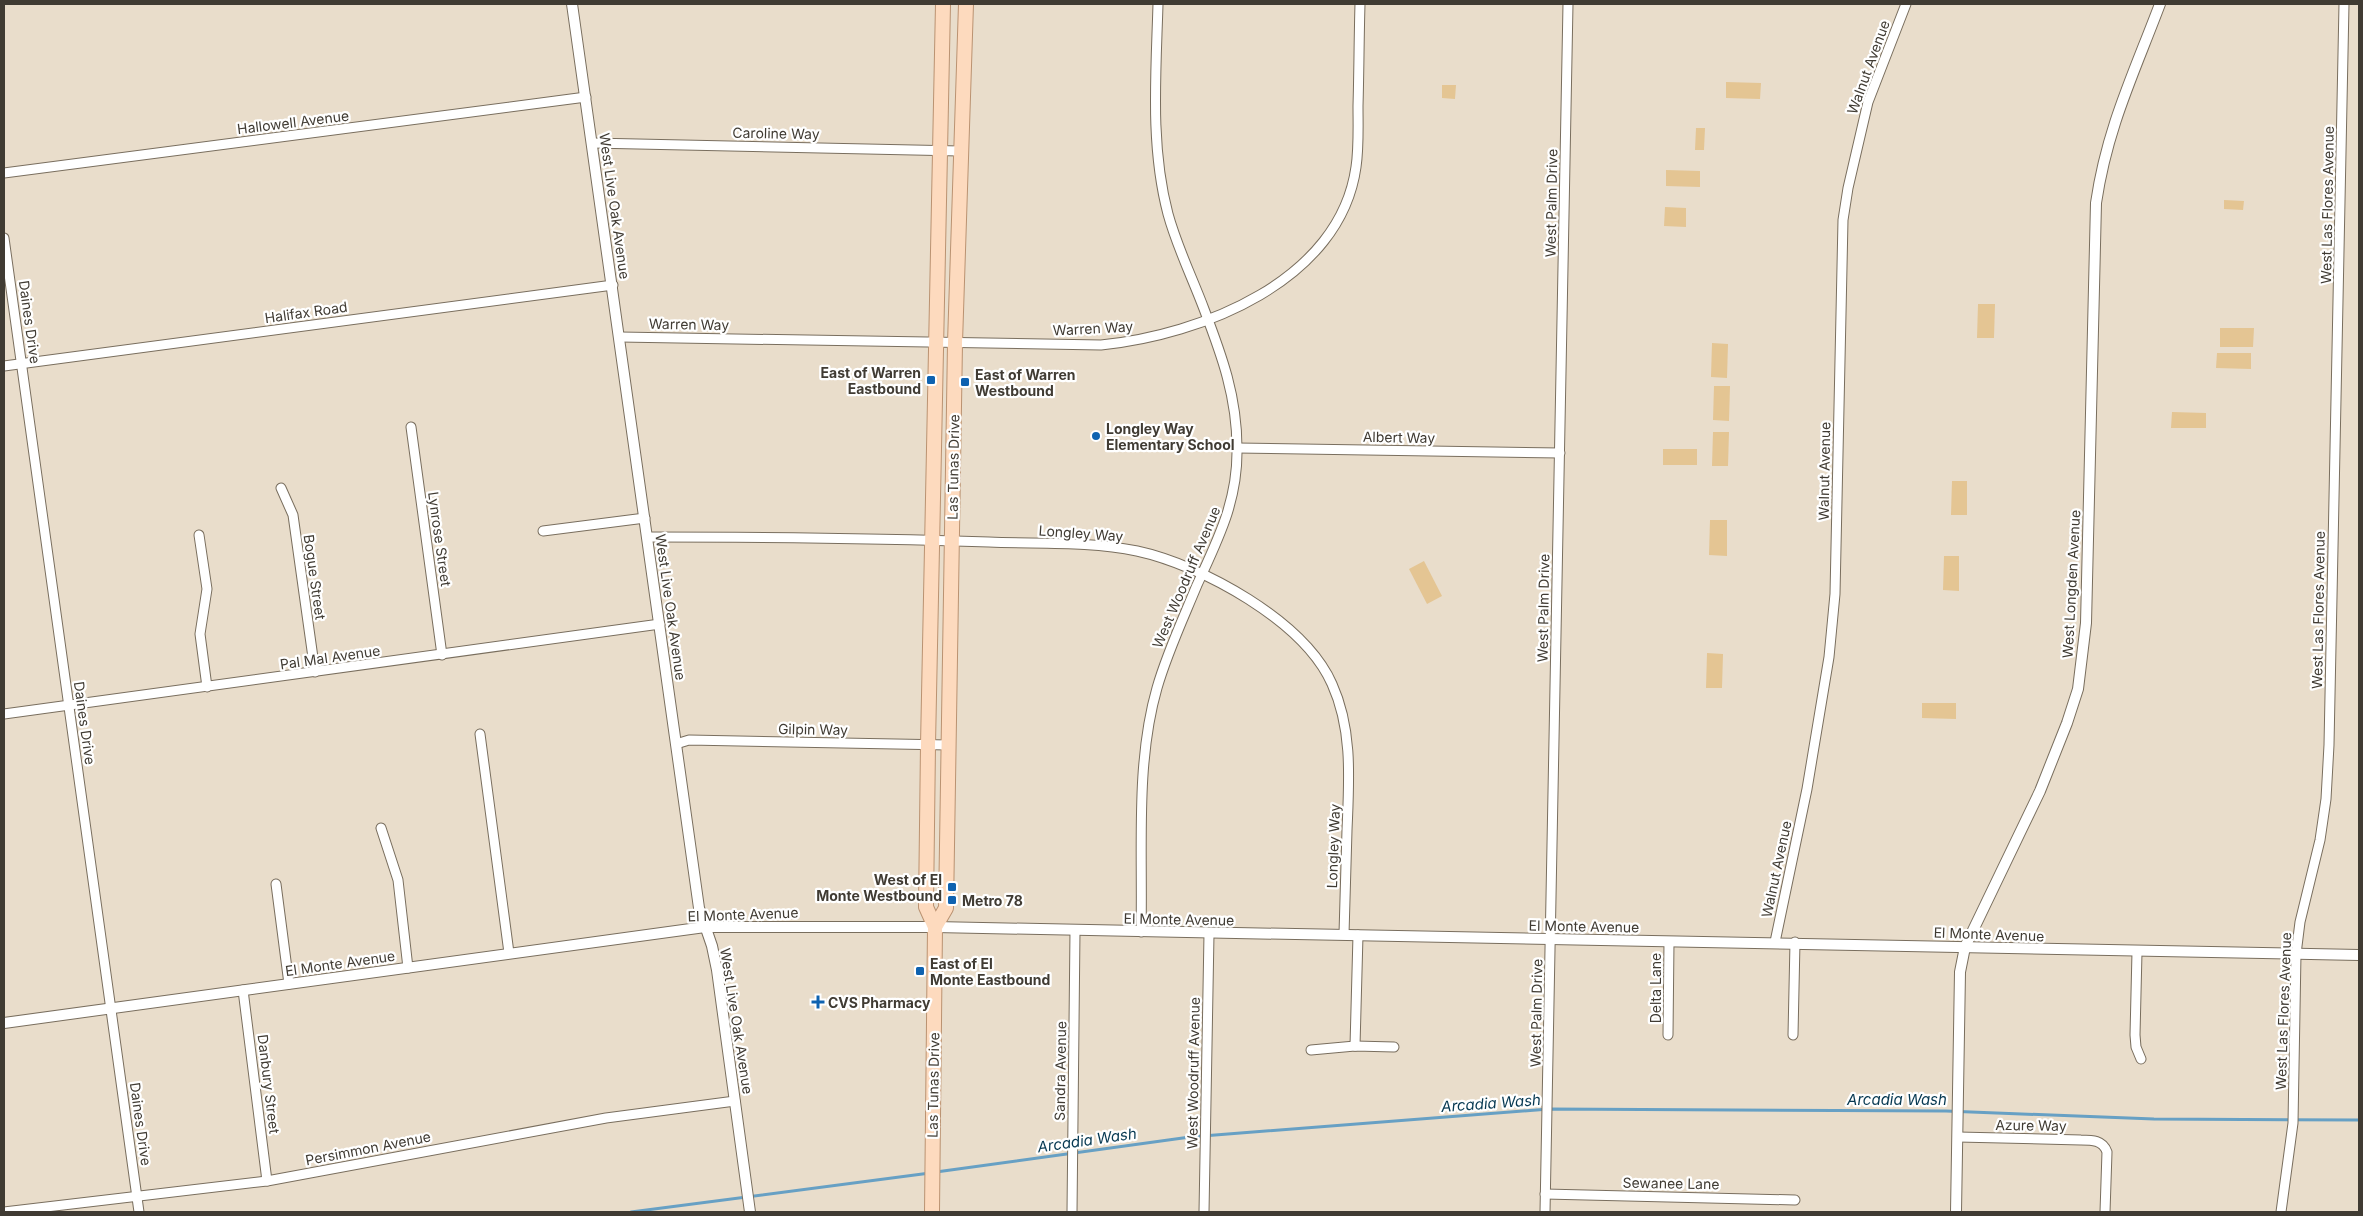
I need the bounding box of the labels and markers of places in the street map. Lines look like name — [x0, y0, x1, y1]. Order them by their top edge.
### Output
place label: East of Warren Eastbound — [821, 364, 921, 397]
place label: East of Warren Westbound — [975, 366, 1075, 399]
marker: East of Warren Eastbound — [925, 374, 937, 386]
marker: East of Warren Westbound — [959, 376, 971, 388]
place label: Longley Way Elementary School — [1106, 420, 1235, 453]
marker: Longley Way Elementary School — [1090, 430, 1102, 442]
place label: West of El Monte Westbound — [816, 871, 942, 904]
marker: West of El Monte Westbound — [946, 881, 958, 893]
place label: Metro 78 — [962, 892, 1023, 909]
marker: Metro 78 — [946, 894, 958, 906]
place label: East of El Monte Eastbound — [930, 955, 1050, 988]
marker: East of El Monte Eastbound — [914, 965, 926, 977]
place label: CVS Pharmacy — [828, 994, 931, 1011]
marker: CVS Pharmacy — [812, 996, 824, 1008]

